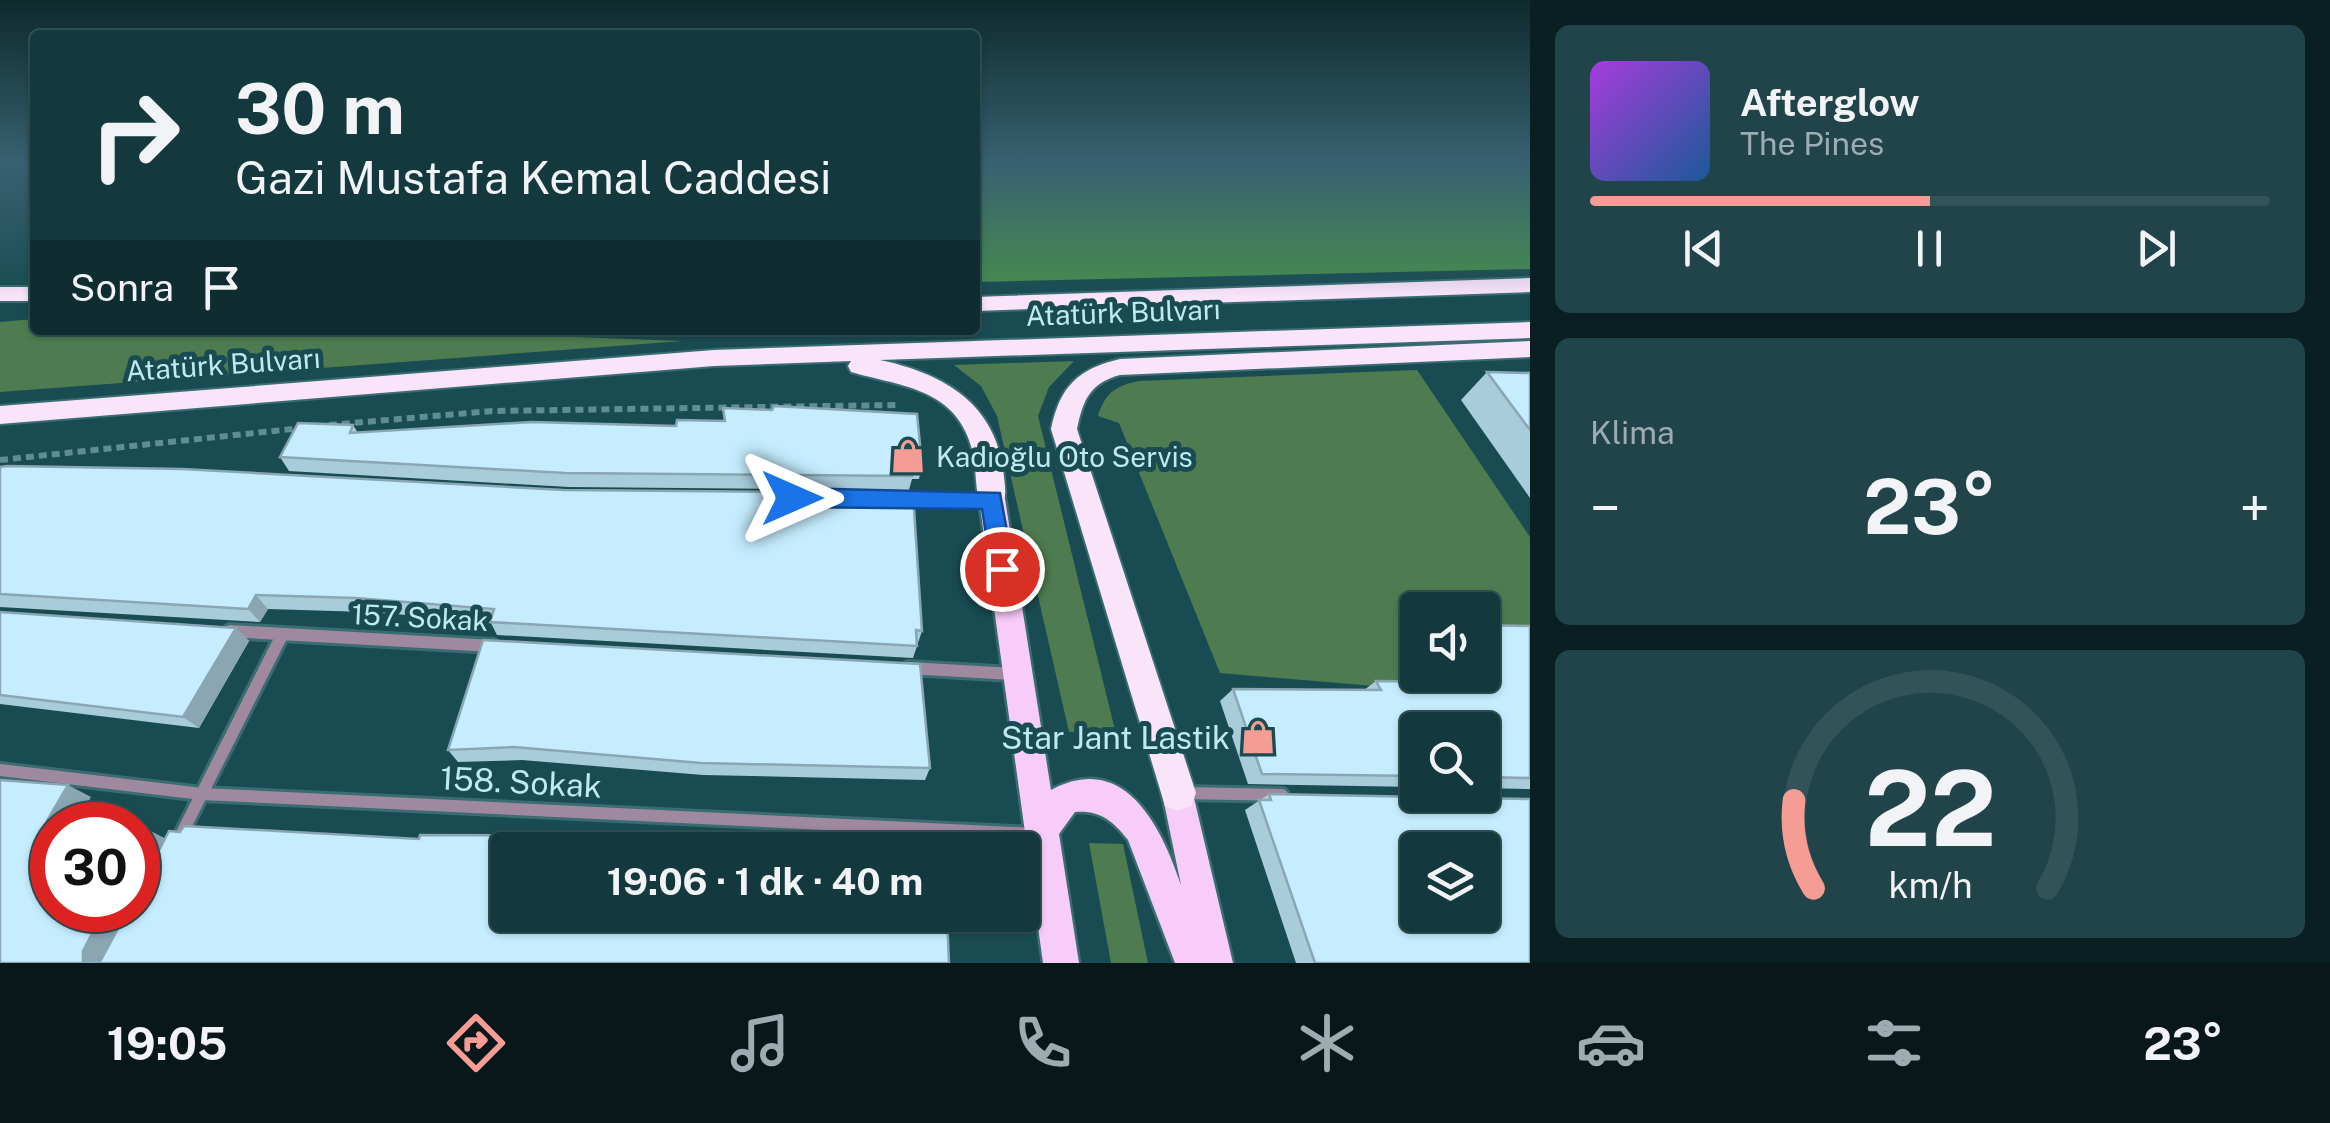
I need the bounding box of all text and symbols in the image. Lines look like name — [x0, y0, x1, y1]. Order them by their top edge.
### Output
text: 30 m — [235, 67, 405, 150]
icon: right — [70, 70, 200, 200]
text: Afterglow — [1740, 80, 1920, 125]
text: The Pines — [1740, 125, 1884, 162]
text: Gazi Mustafa Kemal Caddesi — [235, 151, 831, 204]
icon: previous — [1676, 221, 1731, 276]
icon: pause — [1902, 221, 1957, 276]
icon: next — [2129, 221, 2184, 276]
icon: arrive — [194, 260, 249, 315]
text: Sonra — [70, 265, 174, 310]
street label: Atatürk Bulvarı — [1025, 292, 1221, 332]
street label: Atatürk Bulvarı — [125, 341, 321, 387]
text: Klima — [1590, 414, 1675, 451]
shop icon: Kadıoğlu Oto Servis — [889, 437, 927, 475]
place label: Kadıoğlu Oto Servis — [936, 440, 1193, 473]
position arrow — [740, 446, 844, 550]
text: 23° — [1863, 463, 1997, 551]
text: − — [1590, 476, 1621, 540]
text: + — [2240, 476, 2270, 540]
pin — [960, 527, 1045, 612]
icon: arrive — [975, 542, 1030, 597]
map controls — [1400, 592, 1500, 932]
button: sound — [1400, 592, 1500, 692]
street label: 157. Sokak — [351, 597, 489, 637]
button: search — [1400, 712, 1500, 812]
shop icon: Star Jant Lastik — [1239, 718, 1277, 756]
place label: Star Jant Lastik — [1001, 719, 1230, 756]
text: 22 — [1864, 747, 1996, 869]
street label: 158. Sokak — [439, 759, 603, 805]
speed limit sign: 30 — [30, 802, 160, 932]
button: layers — [1400, 832, 1500, 932]
text: 19:06 · 1 dk · 40 m — [607, 859, 923, 904]
text: km/h — [1888, 864, 1972, 906]
icon: directions — [441, 1008, 511, 1078]
icon: music — [725, 1008, 795, 1078]
icon: phone — [1008, 1008, 1078, 1078]
icon: climate — [1292, 1008, 1362, 1078]
icon: car — [1576, 1008, 1646, 1078]
icon: filters — [1859, 1008, 1929, 1078]
text: 19:05 — [107, 1017, 227, 1070]
text: 23° — [2143, 1017, 2223, 1070]

